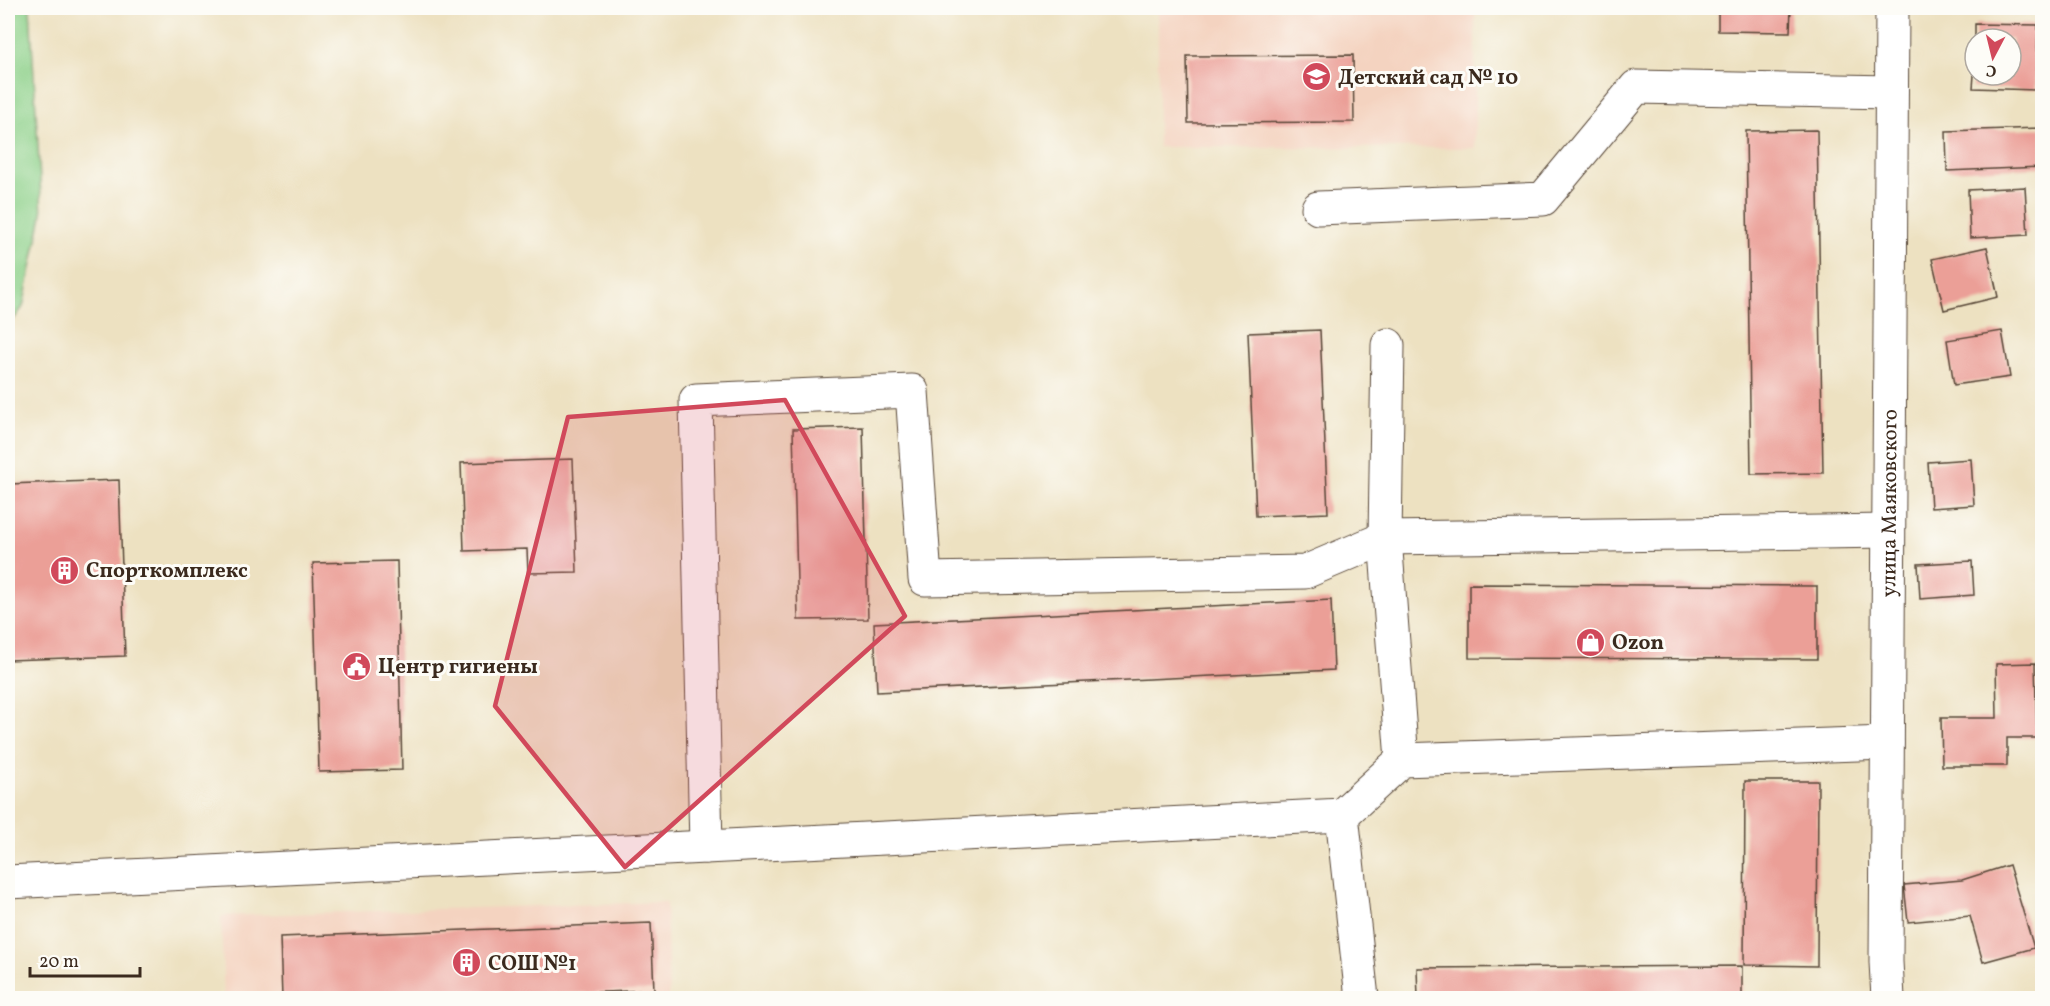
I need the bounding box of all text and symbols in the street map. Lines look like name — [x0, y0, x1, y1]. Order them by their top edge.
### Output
north arrow — [1963, 27, 2023, 87]
text: С — [1985, 58, 1998, 81]
school or university icon: Детский сад № 10 — [1301, 61, 1333, 93]
place label: Детский сад № 10 — [1338, 64, 1518, 93]
street label: улица Маяковского — [1875, 409, 1905, 597]
building icon: Спорткомплекс — [49, 554, 81, 586]
place label: Спорткомплекс — [86, 557, 248, 586]
shop icon: Ozon — [1575, 626, 1607, 658]
place label: Ozon — [1612, 629, 1664, 658]
public building icon: Центр гигиены — [341, 650, 373, 682]
place label: Центр гигиены — [378, 653, 538, 682]
scale bar — [30, 940, 140, 978]
building icon: СОШ №1 — [451, 947, 483, 979]
text: 20 m — [39, 950, 79, 975]
place label: СОШ №1 — [488, 950, 576, 979]

